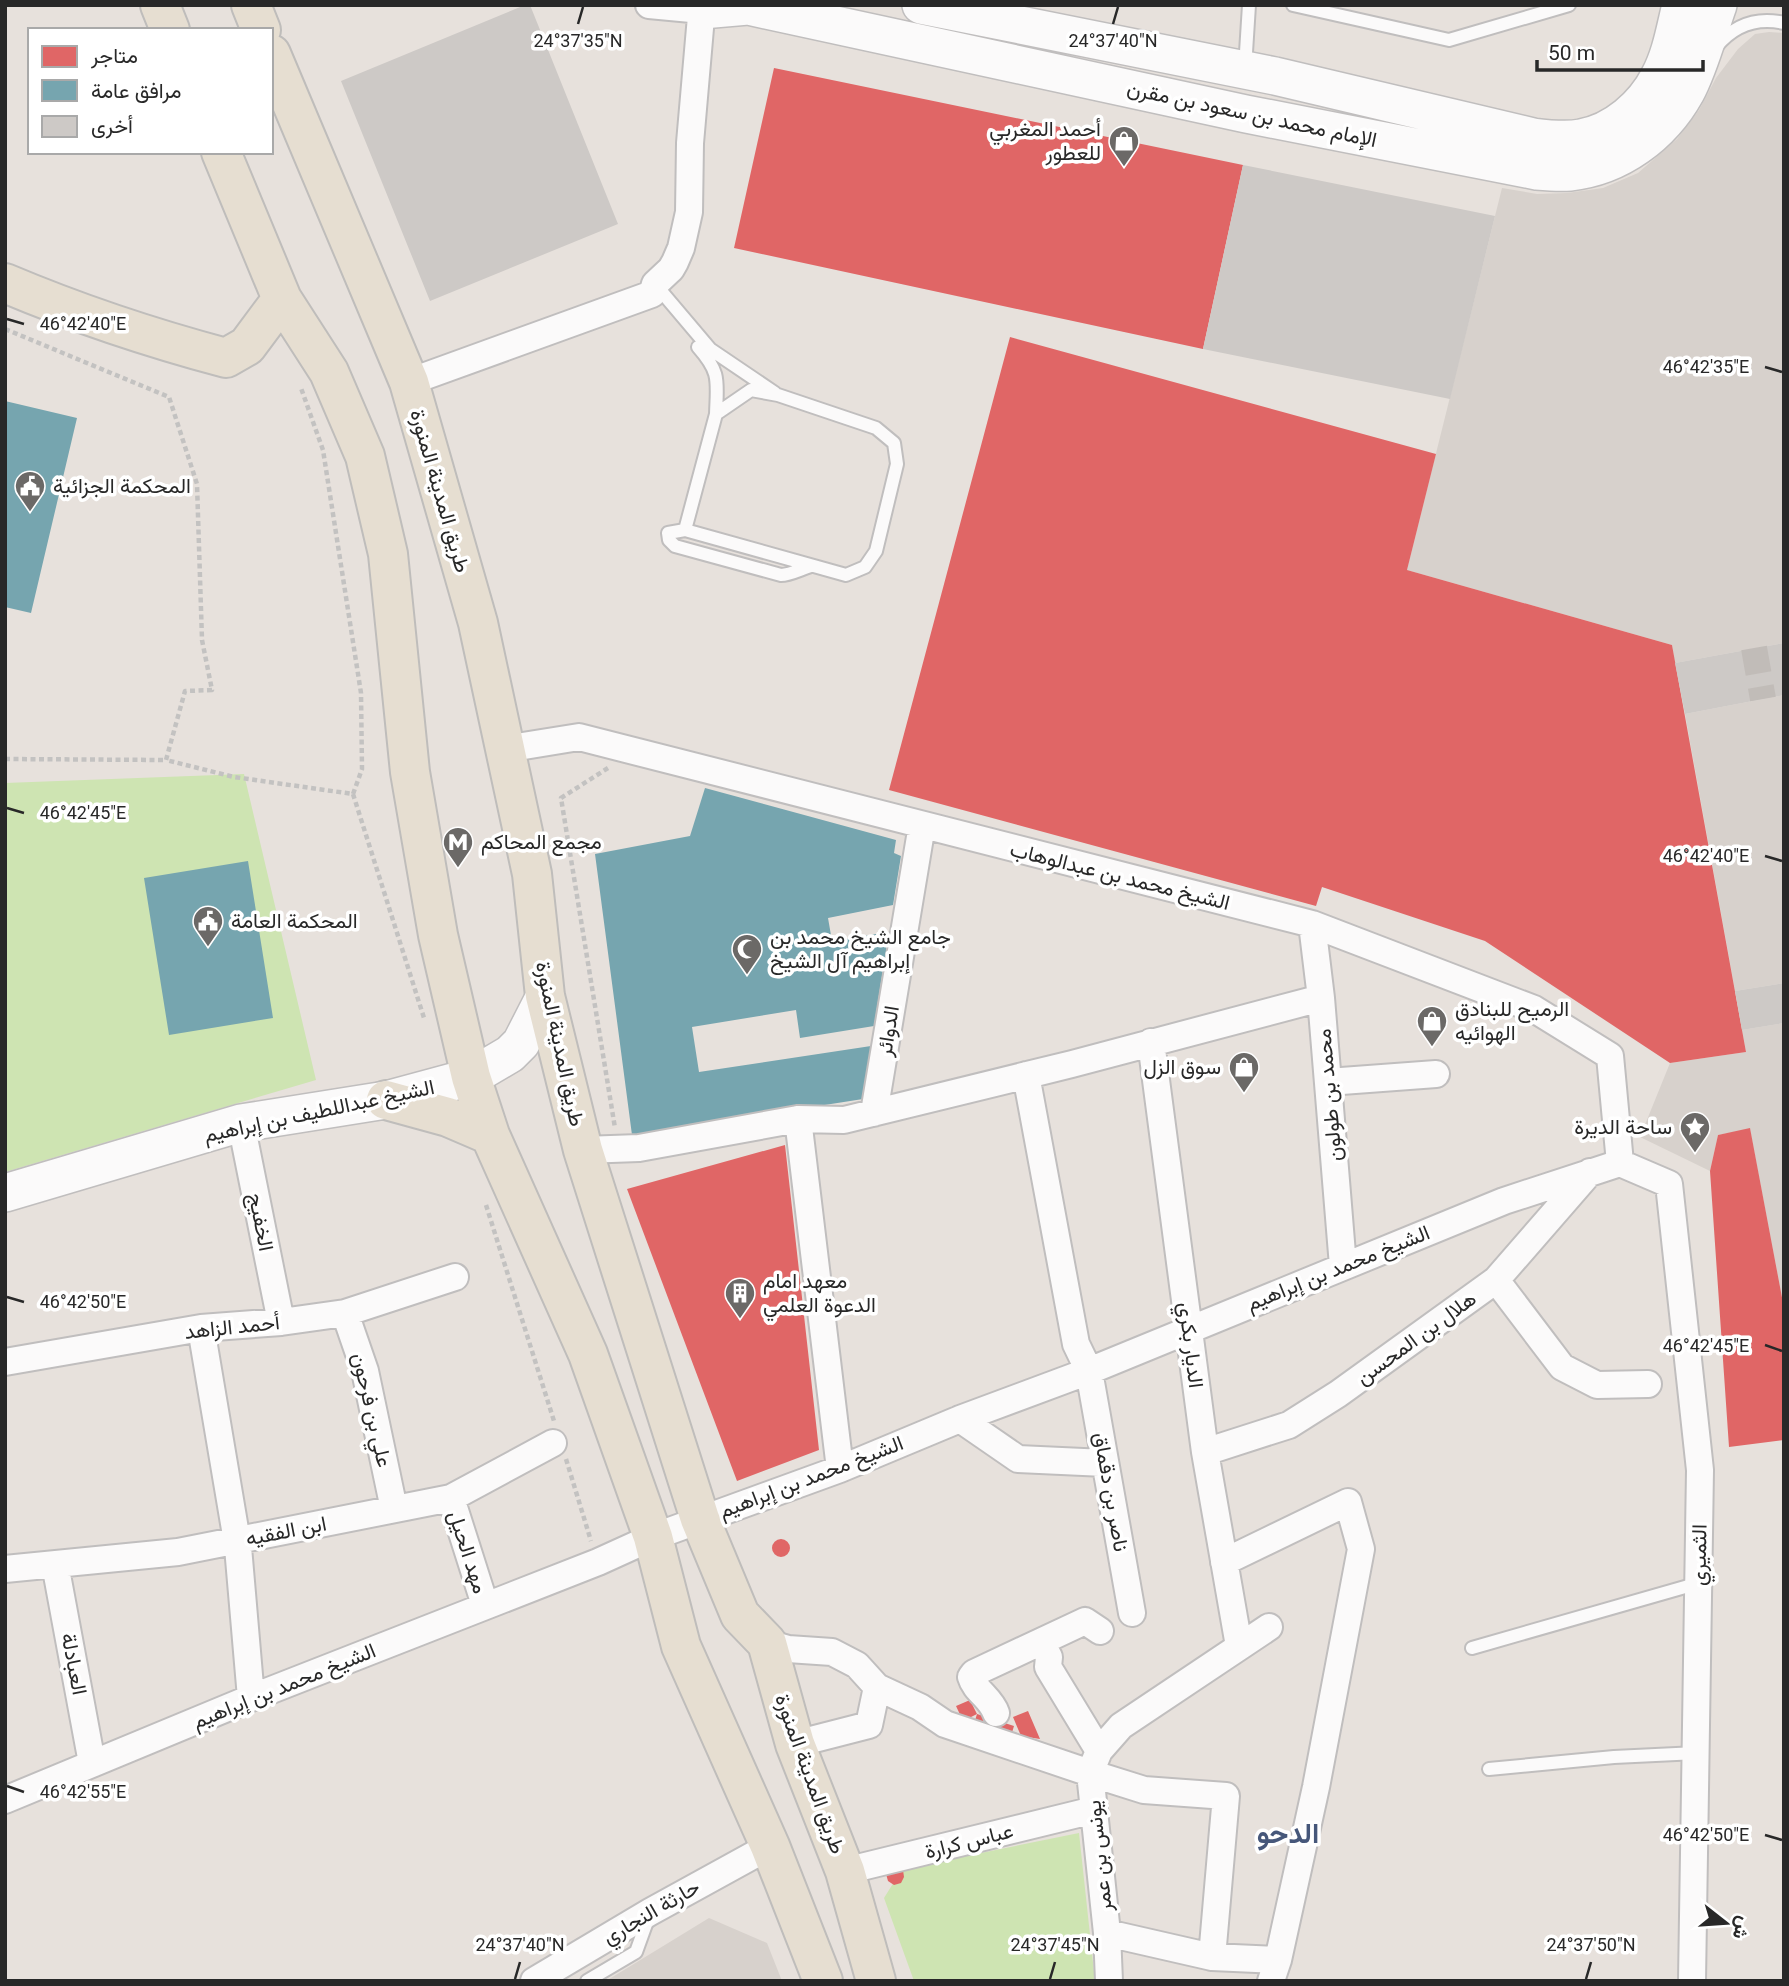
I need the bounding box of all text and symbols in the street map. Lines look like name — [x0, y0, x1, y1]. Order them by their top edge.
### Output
legend — [28, 28, 273, 154]
scale bar — [1537, 28, 1703, 72]
text: 24°37'35"N — [533, 30, 623, 51]
text: 24°37'40"N — [1068, 30, 1158, 51]
text: 50 m — [1548, 41, 1595, 65]
text: متاجر — [90, 44, 138, 69]
street label: الإمام محمد بن سعود بن مقرن — [1124, 76, 1379, 154]
text: مرافق عامة — [91, 79, 182, 104]
text: أخرى — [91, 114, 133, 139]
place label: أحمد المغربي للعطور — [989, 117, 1101, 166]
shop icon: أحمد المغربي للعطور — [1107, 124, 1141, 168]
text: 46°42'40"E — [40, 313, 126, 334]
text: 46°42'35"E — [1663, 356, 1749, 377]
street label: طريق المدينة المنورة — [404, 407, 475, 575]
public building icon: المحكمة الجزائية — [13, 469, 47, 513]
place label: المحكمة الجزائية — [53, 474, 191, 499]
text: 46°42'45"E — [40, 802, 126, 823]
metro station icon: مجمع المحاكم — [441, 825, 475, 869]
place label: مجمع المحاكم — [481, 830, 602, 856]
street label: الشيخ محمد بن عبدالوهاب — [1007, 837, 1232, 917]
text: 46°42'40"E — [1663, 845, 1749, 866]
public building icon: المحكمة العامة — [191, 904, 225, 948]
place label: المحكمة العامة — [231, 909, 358, 933]
place label: جامع الشيخ محمد بن إبراهيم آل الشيخ — [770, 925, 951, 975]
mosque icon: جامع الشيخ محمد بن إبراهيم آل الشيخ — [730, 932, 764, 976]
street label: طريق المدينة المنورة — [530, 959, 589, 1129]
place label: الرميح للبنادق الهوائيه — [1455, 997, 1569, 1046]
street label: الدوائر — [872, 1004, 905, 1059]
shop icon: الرميح للبنادق الهوائيه — [1415, 1004, 1449, 1048]
street label: محمد بن طولون — [1311, 1028, 1348, 1162]
shop icon: سوق الزل — [1227, 1050, 1261, 1094]
place label: سوق الزل — [1144, 1055, 1221, 1080]
street label: الشيخ عبداللطيف بن إبراهيم — [201, 1075, 437, 1149]
place icon: ساحة الديرة — [1678, 1110, 1712, 1154]
place label: ساحة الديرة — [1574, 1115, 1672, 1140]
street label: الخفيج — [242, 1191, 278, 1254]
street label: الشيخ محمد بن إبراهيم — [1243, 1220, 1434, 1318]
place label: معهد امام الدعوة العلمي — [763, 1269, 876, 1322]
building icon: معهد امام الدعوة العلمي — [723, 1276, 757, 1320]
street label: هلال بن المحسن — [1351, 1286, 1481, 1390]
text: 46°42'50"E — [40, 1291, 126, 1312]
street label: الديار بكري — [1169, 1301, 1208, 1390]
street label: أحمد الزاهد — [183, 1310, 281, 1345]
text: 46°42'45"E — [1663, 1335, 1749, 1356]
street label: علي بن فرحون — [342, 1350, 397, 1471]
street label: الشيخ محمد بن إبراهيم — [715, 1431, 907, 1525]
street label: ناصر بن دقماق — [1088, 1431, 1133, 1554]
street label: مهد الحيل — [442, 1508, 493, 1597]
street label: ابن الفقيه — [244, 1511, 328, 1551]
street label: الثميري — [1686, 1524, 1717, 1586]
street label: العبادلة — [56, 1631, 92, 1697]
street label: الشيخ محمد بن إبراهيم — [189, 1638, 380, 1736]
street label: طريق المدينة المنورة — [769, 1691, 850, 1858]
text: 46°42'55"E — [40, 1781, 126, 1802]
street label: يونس بن عمر — [1081, 1799, 1118, 1914]
district label: الدحو — [1257, 1817, 1319, 1851]
street label: عباس كرارة — [922, 1818, 1016, 1864]
text: 46°42'50"E — [1663, 1824, 1749, 1845]
street label: حارثة النجاري — [598, 1875, 706, 1954]
north arrow — [1691, 1888, 1761, 1958]
text: ش — [1727, 1914, 1756, 1942]
text: 24°37'40"N — [475, 1934, 565, 1955]
text: 24°37'45"N — [1010, 1934, 1100, 1955]
text: 24°37'50"N — [1546, 1934, 1636, 1955]

